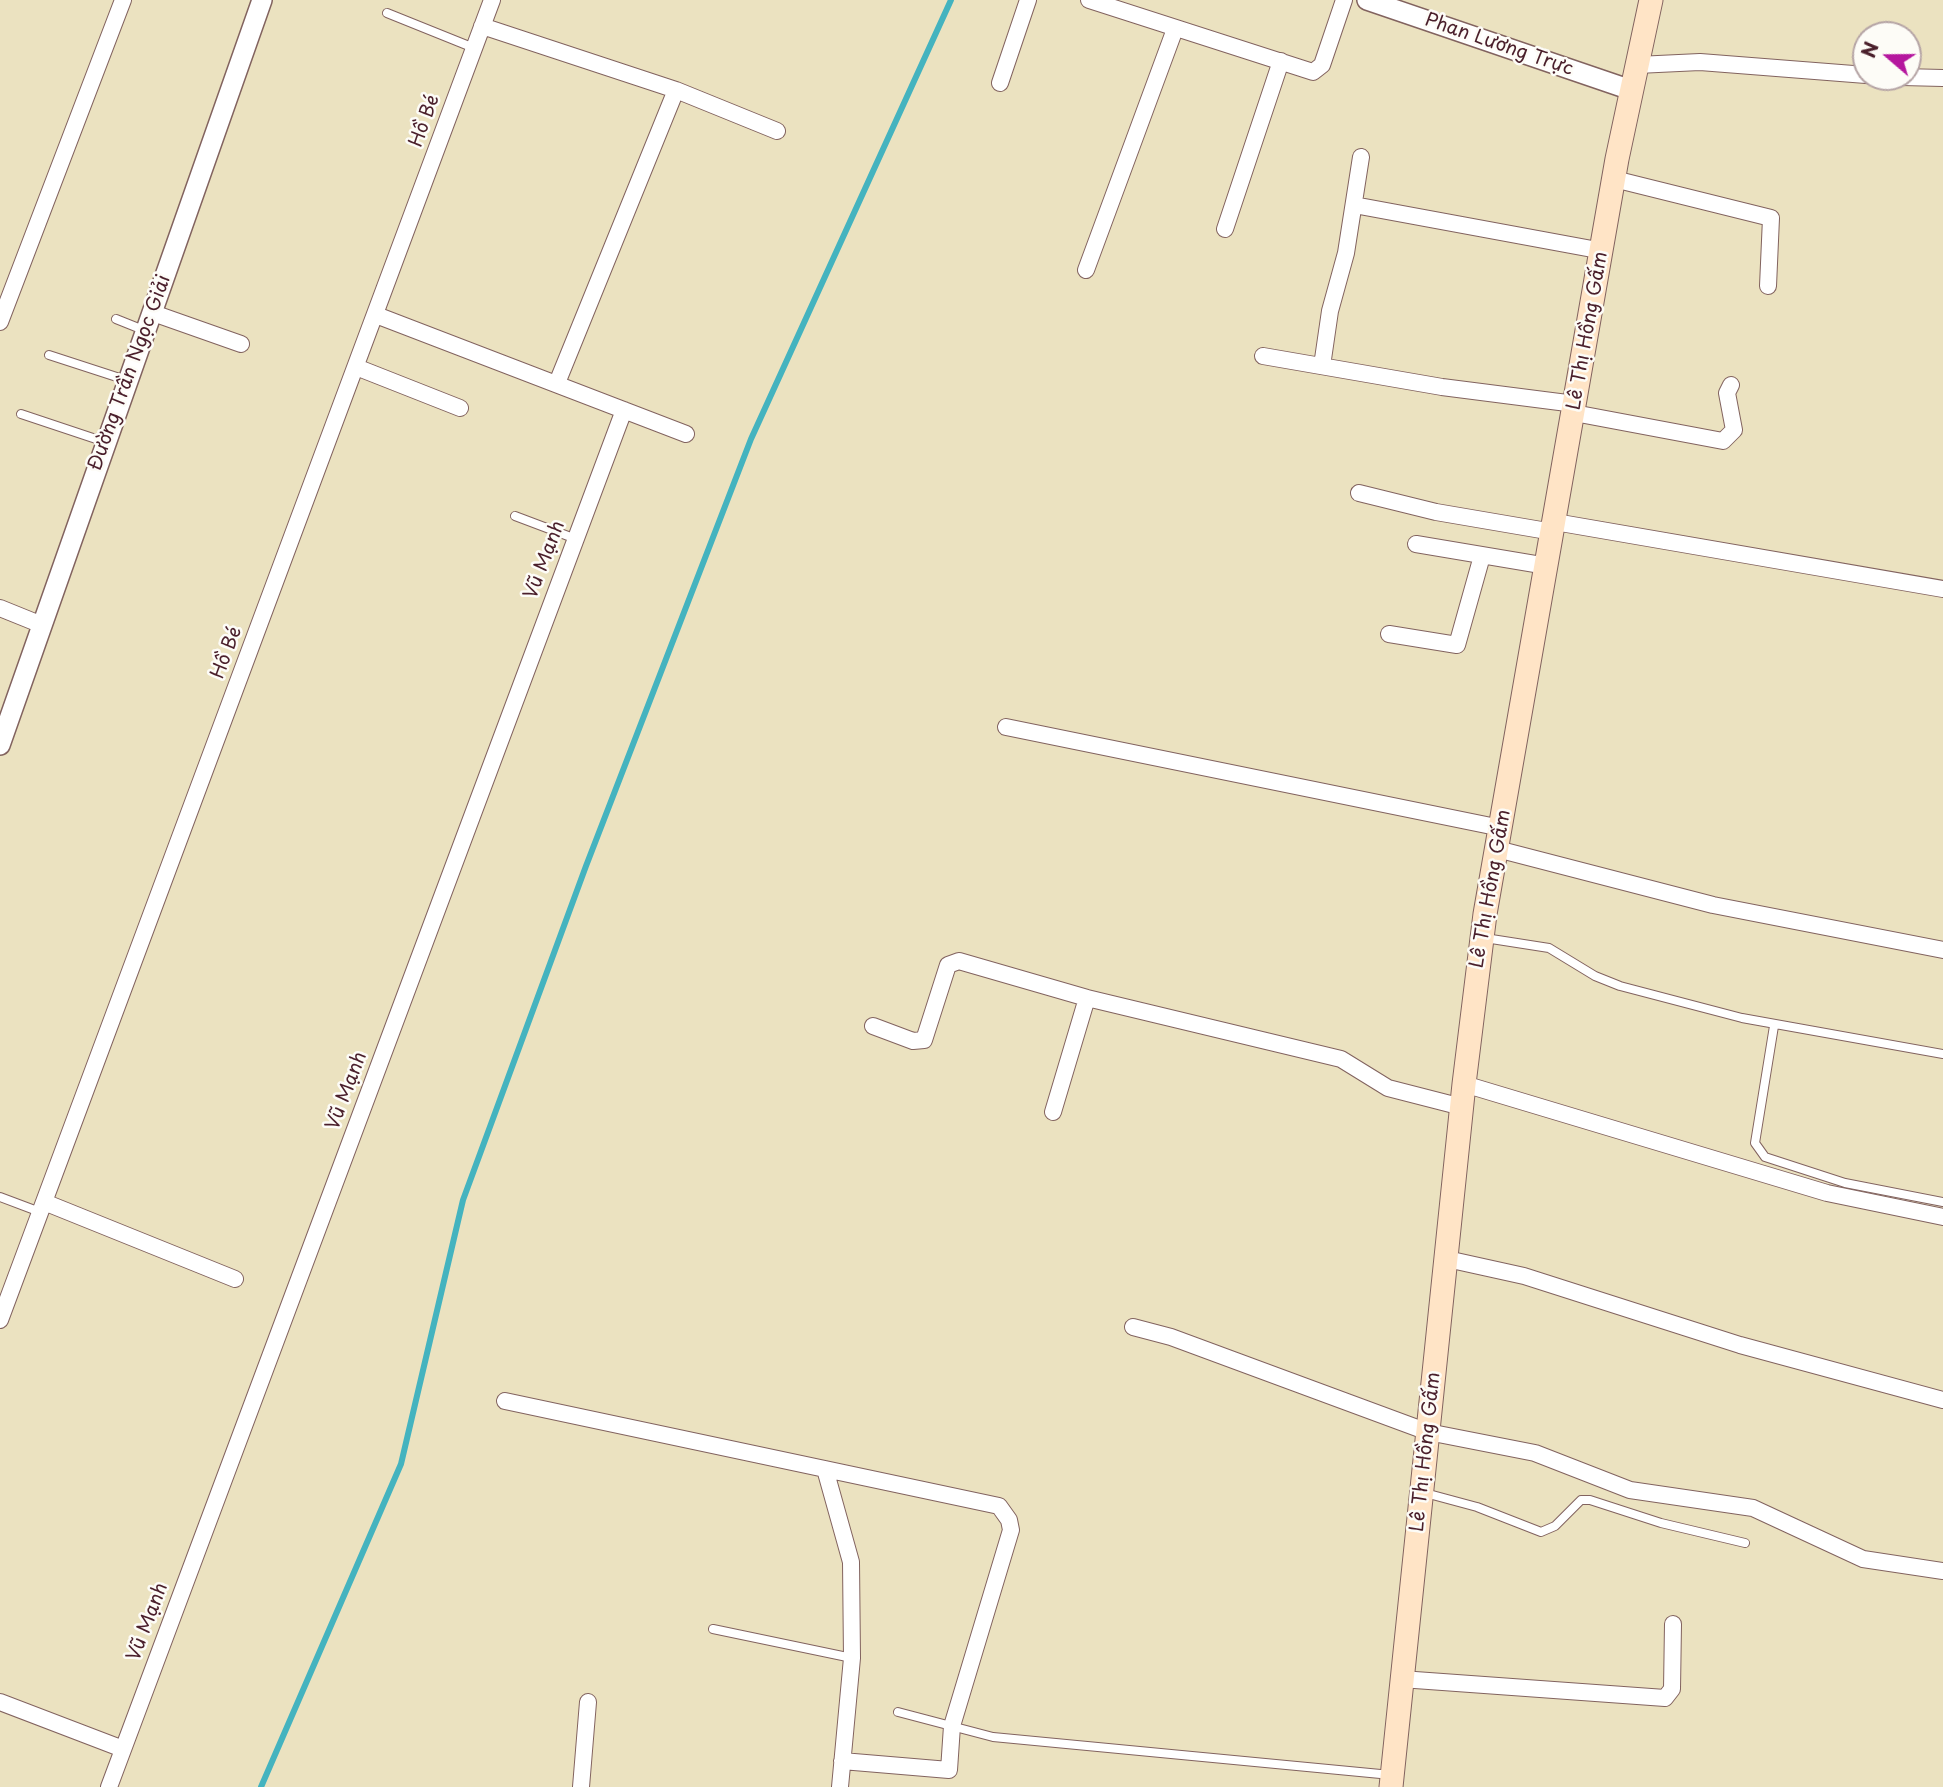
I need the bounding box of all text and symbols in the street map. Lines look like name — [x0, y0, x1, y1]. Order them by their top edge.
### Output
street label: Phan Lương Trực — [1422, 9, 1576, 81]
north arrow — [1852, 21, 1922, 91]
text: N — [1853, 38, 1885, 61]
street label: Hồ Bé — [405, 92, 445, 150]
street label: Lê Thị Hồng Gấm — [1563, 250, 1613, 412]
street label: Đường Trần Ngọc Giải — [84, 272, 176, 474]
street label: Vũ Mạnh — [520, 518, 570, 602]
street label: Hồ Bé — [207, 624, 247, 682]
street label: Lê Thị Hồng Gấm — [1466, 808, 1516, 970]
street label: Vũ Mạnh — [322, 1049, 372, 1133]
street label: Lê Thị Hồng Gấm — [1406, 1371, 1446, 1533]
street label: Vũ Mạnh — [123, 1580, 173, 1664]

